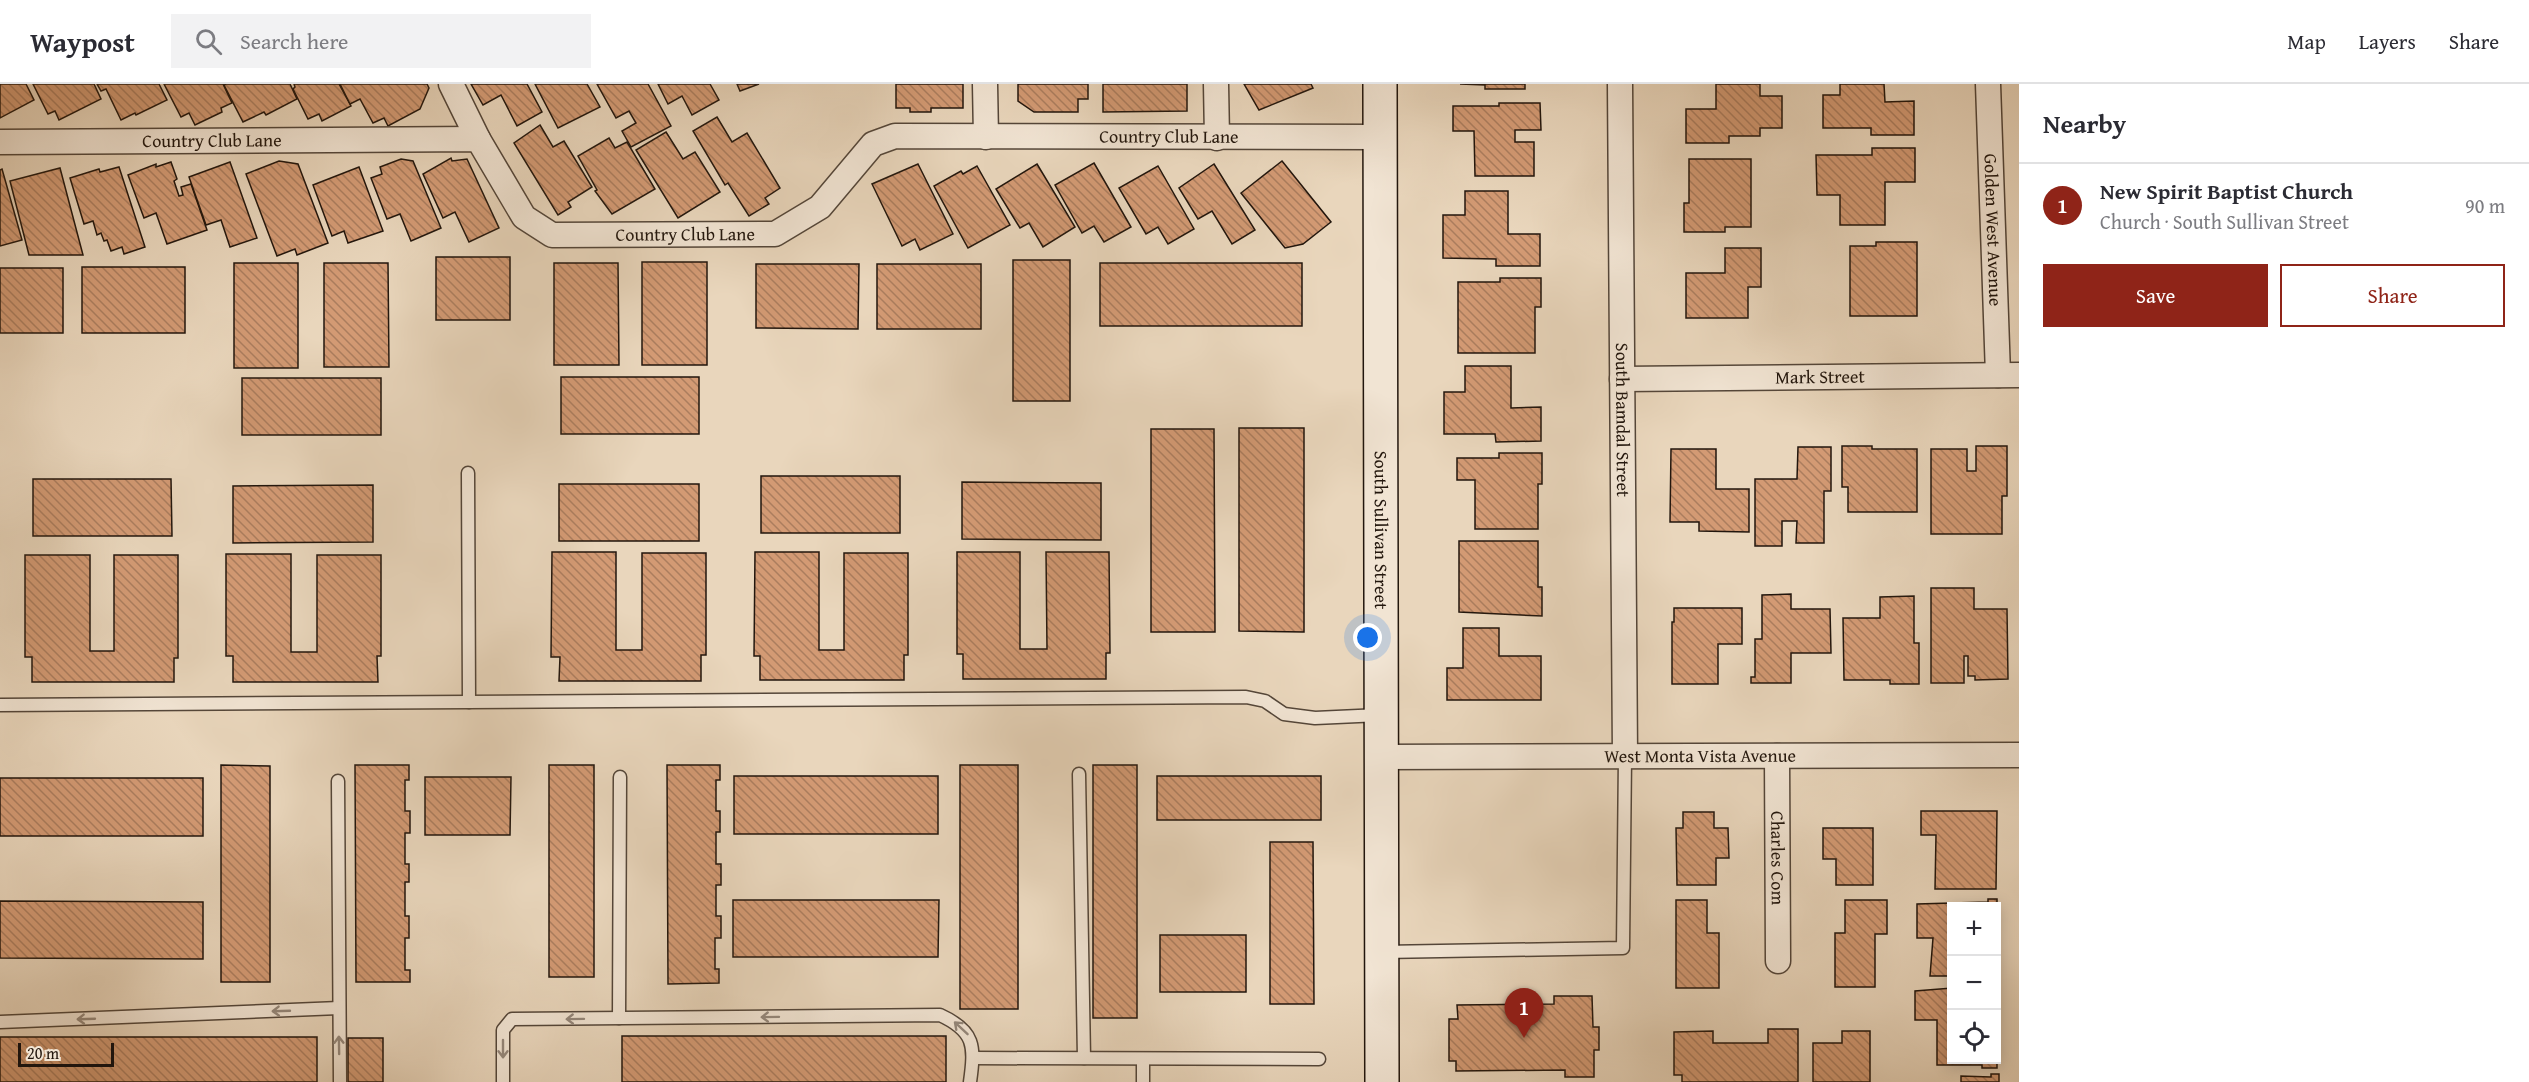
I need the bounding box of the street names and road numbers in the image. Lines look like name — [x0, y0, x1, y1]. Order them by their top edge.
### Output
street label: Country Club Lane — [1099, 122, 1239, 150]
street label: Country Club Lane — [142, 126, 282, 154]
street label: Golden West Avenue — [1977, 153, 2010, 307]
street label: Country Club Lane — [615, 220, 755, 248]
street label: South Bamdal Street — [1609, 343, 1637, 498]
street label: Mark Street — [1775, 363, 1865, 390]
street label: South Sullivan Street — [1368, 451, 1395, 610]
street label: West Monta Vista Avenue — [1604, 742, 1796, 769]
street label: Charles Com — [1764, 811, 1792, 905]

